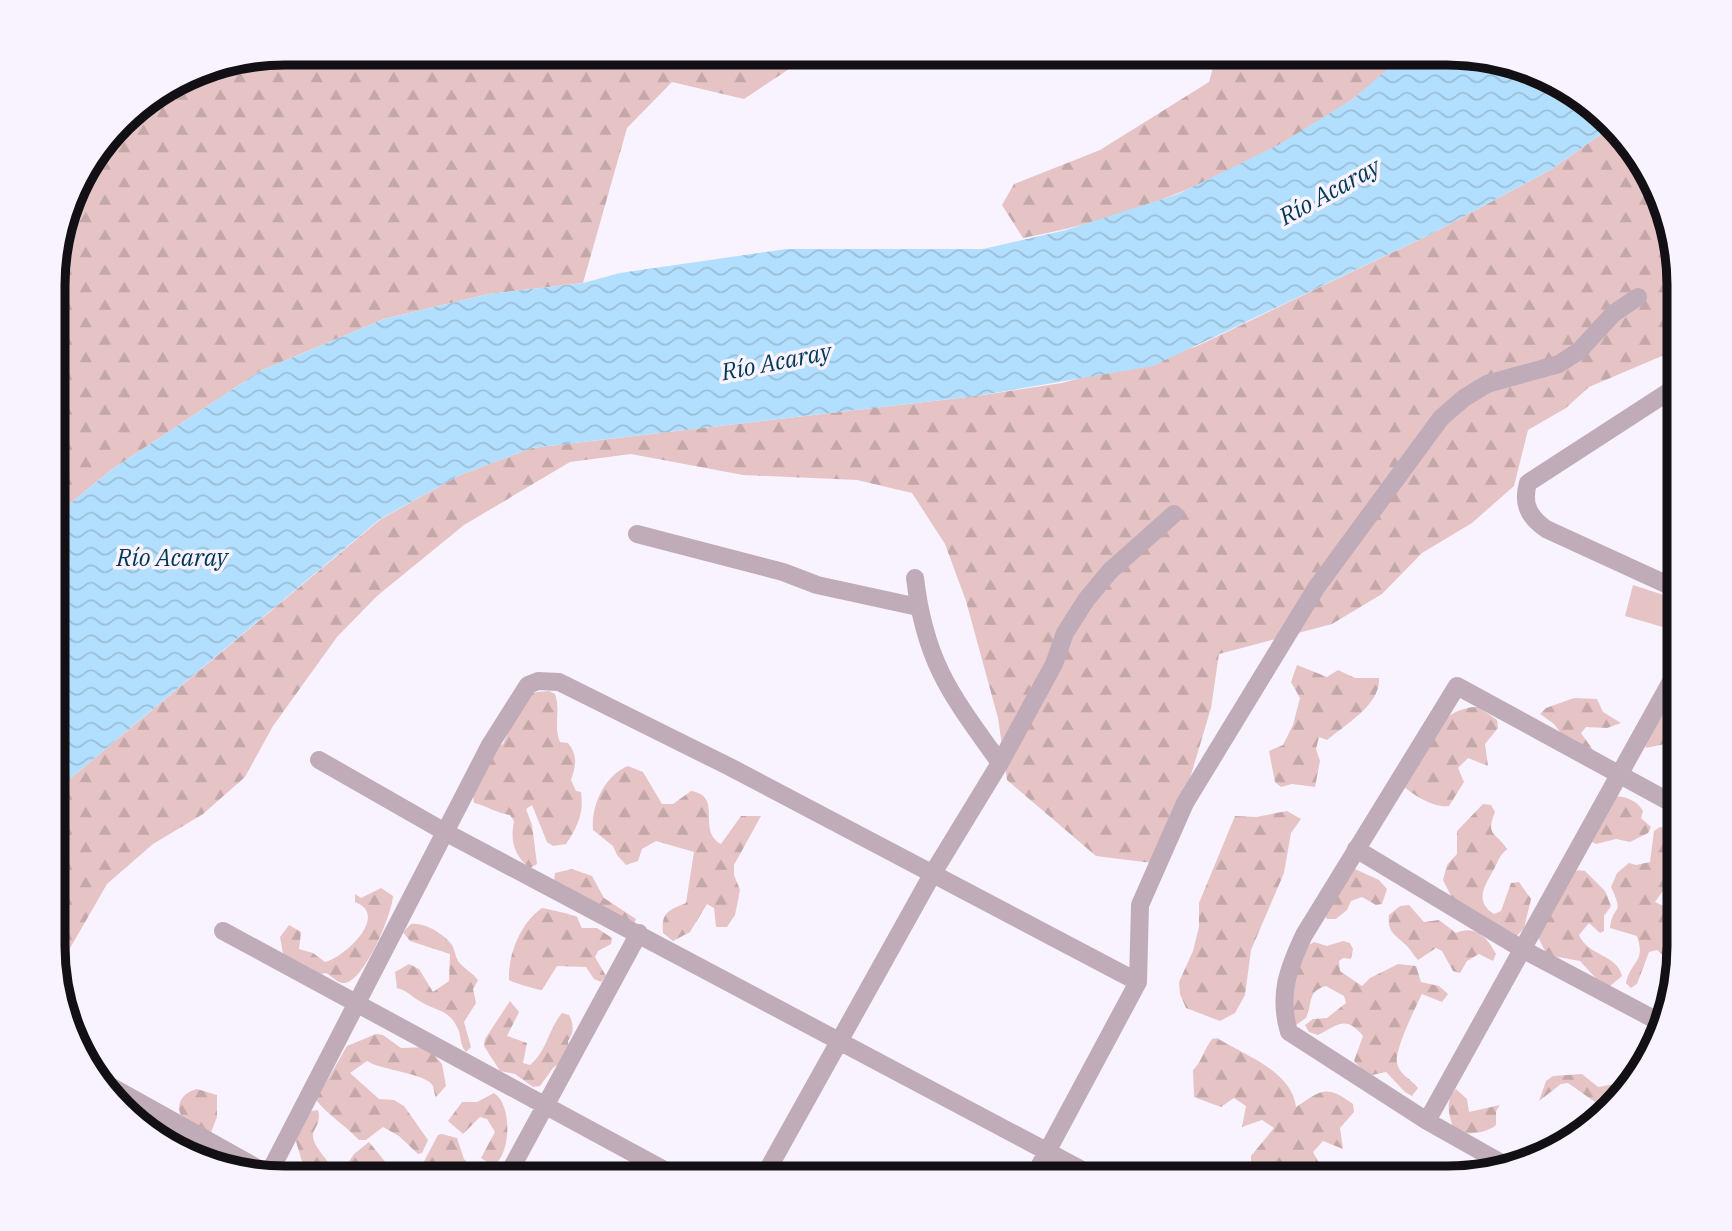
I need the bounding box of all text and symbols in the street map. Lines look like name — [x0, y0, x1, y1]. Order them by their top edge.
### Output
water label: Río Acaray — [1272, 149, 1387, 232]
water label: Río Acaray — [718, 334, 836, 387]
water label: Río Acaray — [116, 541, 230, 573]

